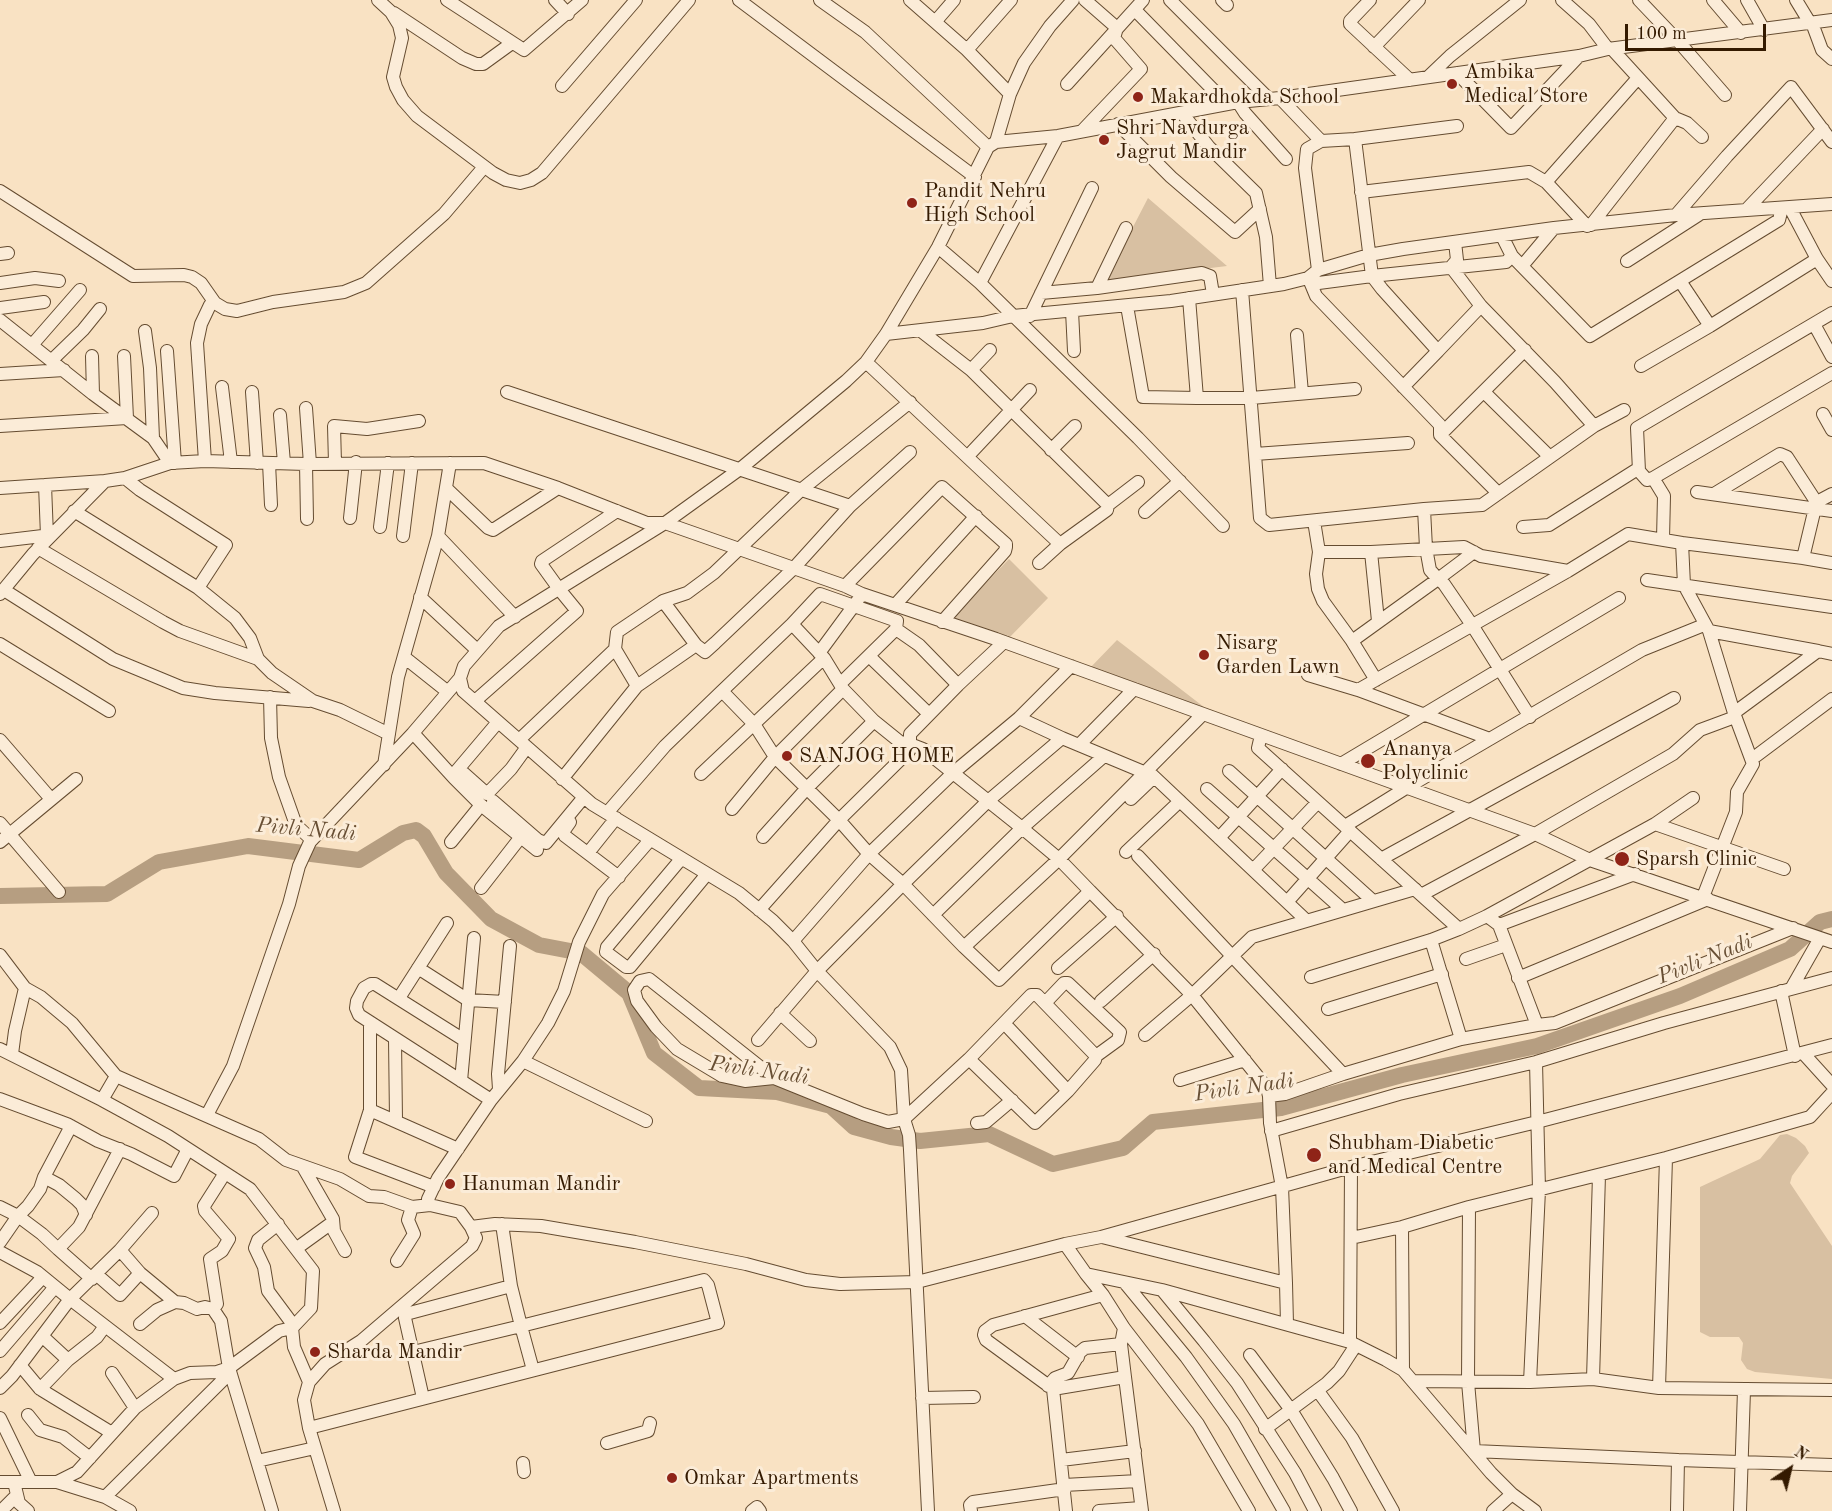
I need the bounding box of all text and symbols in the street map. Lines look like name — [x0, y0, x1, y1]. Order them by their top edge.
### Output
scale bar — [1628, 12, 1769, 50]
text: 100 m — [1636, 25, 1687, 43]
place label: Ambika Medical Store — [1464, 59, 1588, 109]
marker: Ambika Medical Store — [1445, 77, 1459, 91]
place label: Makardhokda School — [1150, 84, 1339, 110]
marker: Makardhokda School — [1131, 90, 1145, 104]
place label: Shri Navdurga Jagrut Mandir — [1116, 115, 1249, 165]
marker: Shri Navdurga Jagrut Mandir — [1097, 133, 1111, 147]
place label: Pandit Nehru High School — [924, 178, 1046, 228]
marker: Pandit Nehru High School — [905, 196, 919, 210]
place label: Nisarg Garden Lawn — [1216, 630, 1340, 680]
marker: Nisarg Garden Lawn — [1197, 648, 1211, 662]
place label: Ananya Polyclinic — [1382, 736, 1468, 786]
place label: SANJOG HOME — [799, 743, 954, 769]
marker: SANJOG HOME — [780, 749, 794, 763]
marker: Ananya Polyclinic — [1359, 752, 1377, 770]
water label: Pivli Nadi — [255, 812, 357, 848]
place label: Sparsh Clinic — [1636, 846, 1757, 872]
marker: Sparsh Clinic — [1613, 850, 1631, 868]
water label: Pivli Nadi — [1654, 929, 1756, 991]
water label: Pivli Nadi — [708, 1051, 810, 1091]
water label: Pivli Nadi — [1193, 1068, 1295, 1108]
place label: Shubham Diabetic and Medical Centre — [1328, 1130, 1502, 1180]
marker: Shubham Diabetic and Medical Centre — [1305, 1146, 1323, 1164]
place label: Hanuman Mandir — [462, 1171, 620, 1197]
marker: Hanuman Mandir — [443, 1177, 457, 1191]
place label: Sharda Mandir — [327, 1339, 462, 1365]
marker: Sharda Mandir — [308, 1345, 322, 1359]
north arrow — [1760, 1439, 1820, 1499]
text: N — [1791, 1444, 1810, 1464]
place label: Omkar Apartments — [684, 1465, 859, 1491]
marker: Omkar Apartments — [665, 1471, 679, 1485]

